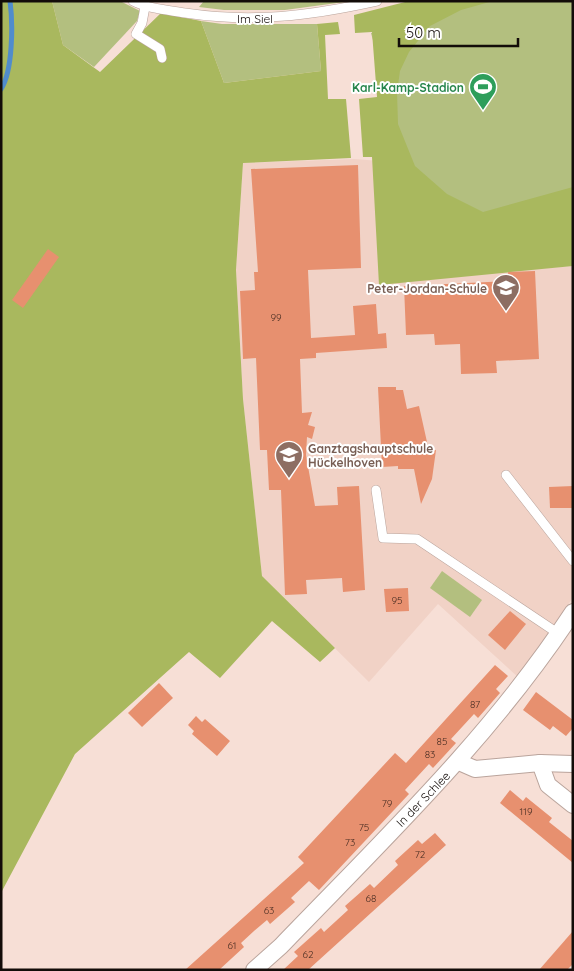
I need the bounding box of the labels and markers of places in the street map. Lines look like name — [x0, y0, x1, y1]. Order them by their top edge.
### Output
sports icon: Karl-Kamp-Stadion — [468, 72, 498, 111]
place label: Karl-Kamp-Stadion — [352, 80, 464, 95]
school or university icon: Peter-Jordan-Schule — [491, 273, 521, 312]
place label: Peter-Jordan-Schule — [367, 281, 487, 296]
school or university icon: Ganztagshauptschule Hückelhoven — [274, 440, 304, 479]
place label: Ganztagshauptschule Hückelhoven — [308, 441, 433, 470]

